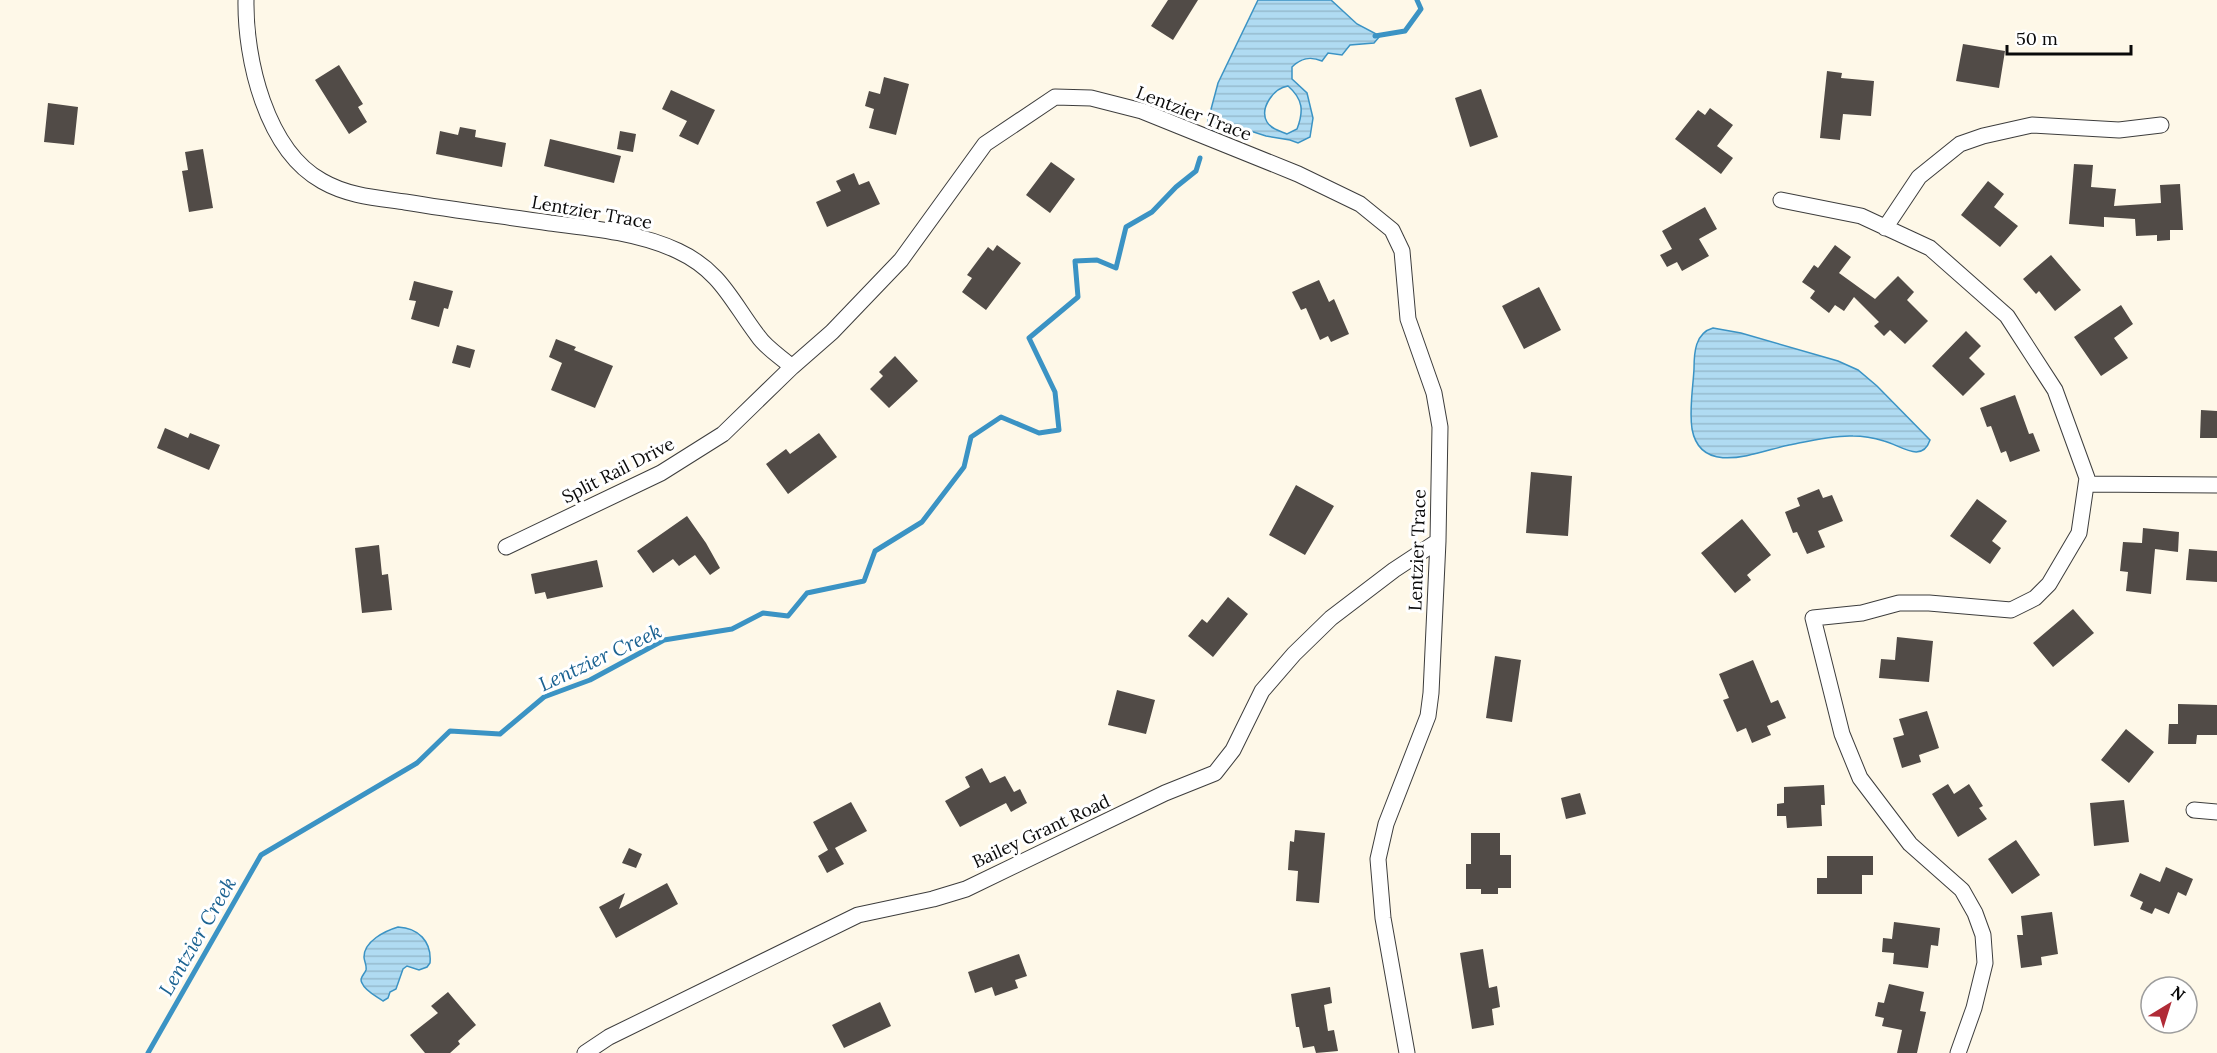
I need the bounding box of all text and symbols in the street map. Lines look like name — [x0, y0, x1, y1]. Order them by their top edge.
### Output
scale bar — [2007, 18, 2132, 56]
text: 50 m — [2016, 27, 2058, 50]
street label: Lentzier Trace — [1133, 80, 1255, 146]
street label: Lentzier Trace — [530, 190, 654, 234]
street label: Split Rail Drive — [558, 432, 678, 508]
street label: Lentzier Trace — [1403, 488, 1431, 611]
water label: Lentzier Creek — [535, 618, 665, 696]
street label: Bailey Grant Road — [969, 789, 1114, 873]
water label: Lentzier Creek — [153, 872, 241, 1000]
north arrow — [2139, 975, 2199, 1035]
text: N — [2167, 981, 2189, 1005]

